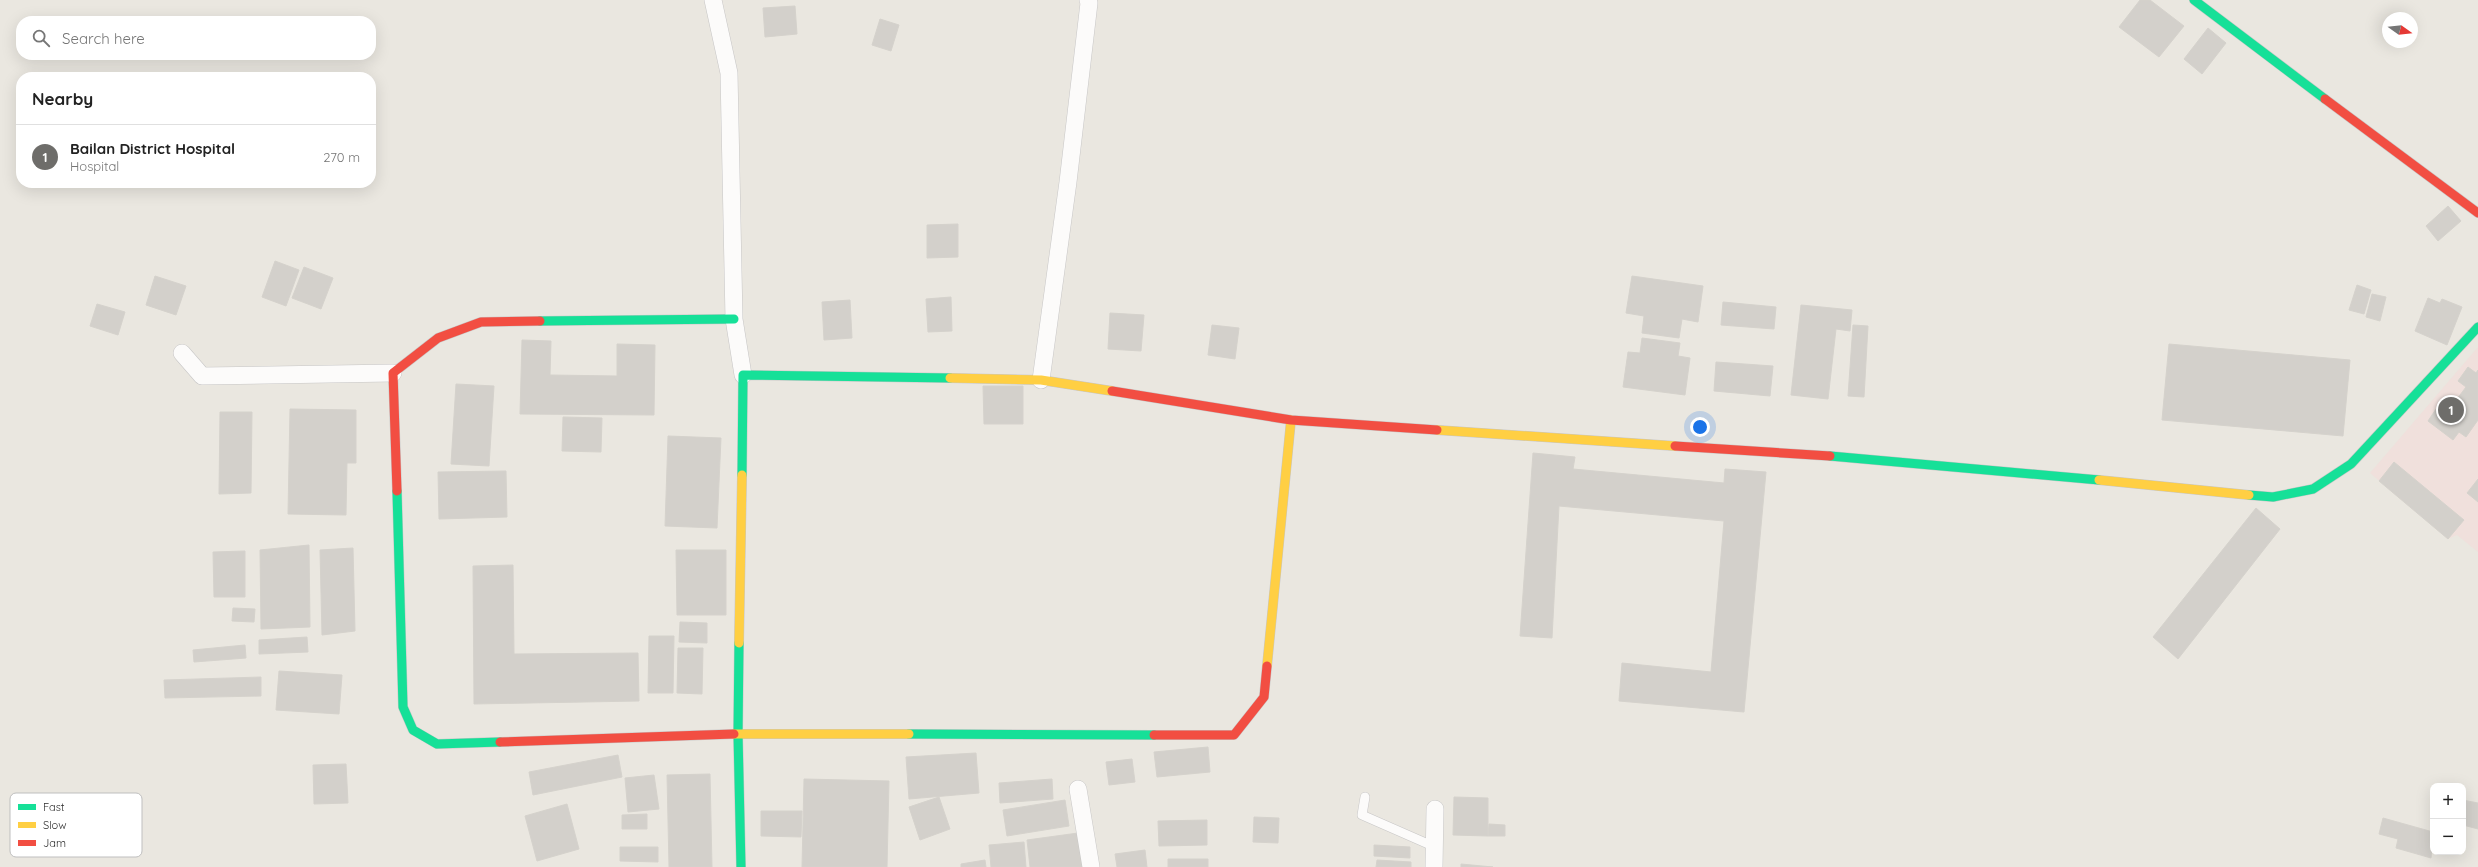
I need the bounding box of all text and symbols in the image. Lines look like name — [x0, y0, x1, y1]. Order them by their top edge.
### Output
north arrow — [2382, 12, 2418, 48]
search box — [16, 16, 376, 60]
icon: search — [30, 27, 52, 49]
text: Search here — [62, 29, 145, 48]
text: Nearby — [32, 88, 93, 109]
text: Bailan District Hospital — [70, 139, 235, 158]
text: 1 — [42, 149, 48, 165]
text: 270 m — [323, 149, 360, 165]
text: Hospital — [70, 158, 119, 174]
pin: 1 — [2438, 395, 2464, 425]
your location — [1690, 417, 1710, 437]
map controls — [2430, 783, 2466, 855]
button: + — [2430, 783, 2466, 819]
legend — [10, 793, 142, 857]
text: Fast — [43, 800, 65, 814]
text: Slow — [43, 818, 67, 832]
button: − — [2430, 819, 2466, 855]
text: Jam — [43, 836, 66, 850]

